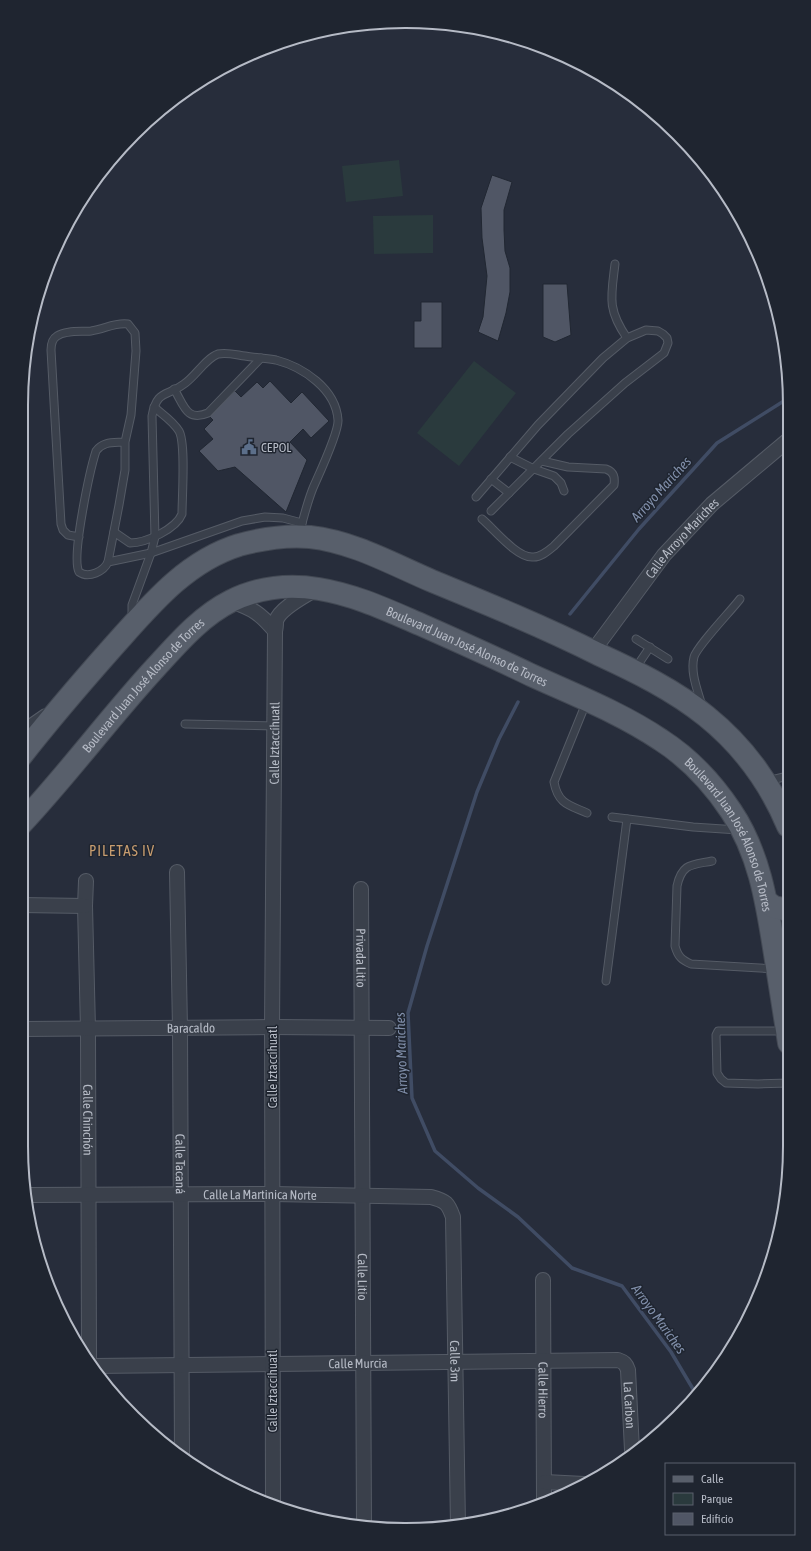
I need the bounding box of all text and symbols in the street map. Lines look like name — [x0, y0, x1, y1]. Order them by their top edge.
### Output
public building icon: CEPOL — [240, 438, 258, 456]
place label: CEPOL — [261, 440, 291, 455]
water label: Arroyo Mariches — [627, 453, 694, 525]
street label: Calle Arroyo Mariches — [642, 495, 722, 581]
street label: Boulevard Juan José Alonso de Torres — [384, 604, 550, 690]
street label: Boulevard Juan José Alonso de Torres — [79, 615, 208, 756]
street label: Calle Iztaccíhuatl — [267, 701, 282, 784]
street label: Boulevard Juan José Alonso de Torres — [681, 754, 775, 913]
district label: PILETAS IV — [89, 842, 155, 859]
street label: Privada Litio — [353, 928, 368, 988]
water label: Arroyo Mariches — [392, 1012, 410, 1095]
street label: Baracaldo — [167, 1020, 215, 1036]
street label: Calle Iztaccíhuatl — [265, 1025, 280, 1108]
street label: Calle Chinchón — [80, 1084, 95, 1156]
street label: Calle Tacaná — [172, 1134, 188, 1194]
street label: Calle La Martinica Norte — [203, 1187, 317, 1203]
street label: Calle Litio — [355, 1253, 370, 1301]
water label: Arroyo Mariches — [628, 1280, 690, 1357]
street label: Calle 3m — [447, 1340, 463, 1382]
street label: Calle Iztaccíhuatl — [265, 1349, 280, 1432]
street label: Calle Murcia — [328, 1356, 388, 1371]
street label: Calle Hierro — [535, 1362, 551, 1418]
street label: La Carbon — [621, 1381, 638, 1429]
legend — [665, 1463, 795, 1535]
text: Calle — [701, 1472, 724, 1486]
text: Parque — [701, 1492, 733, 1506]
text: Edificio — [701, 1512, 734, 1526]

